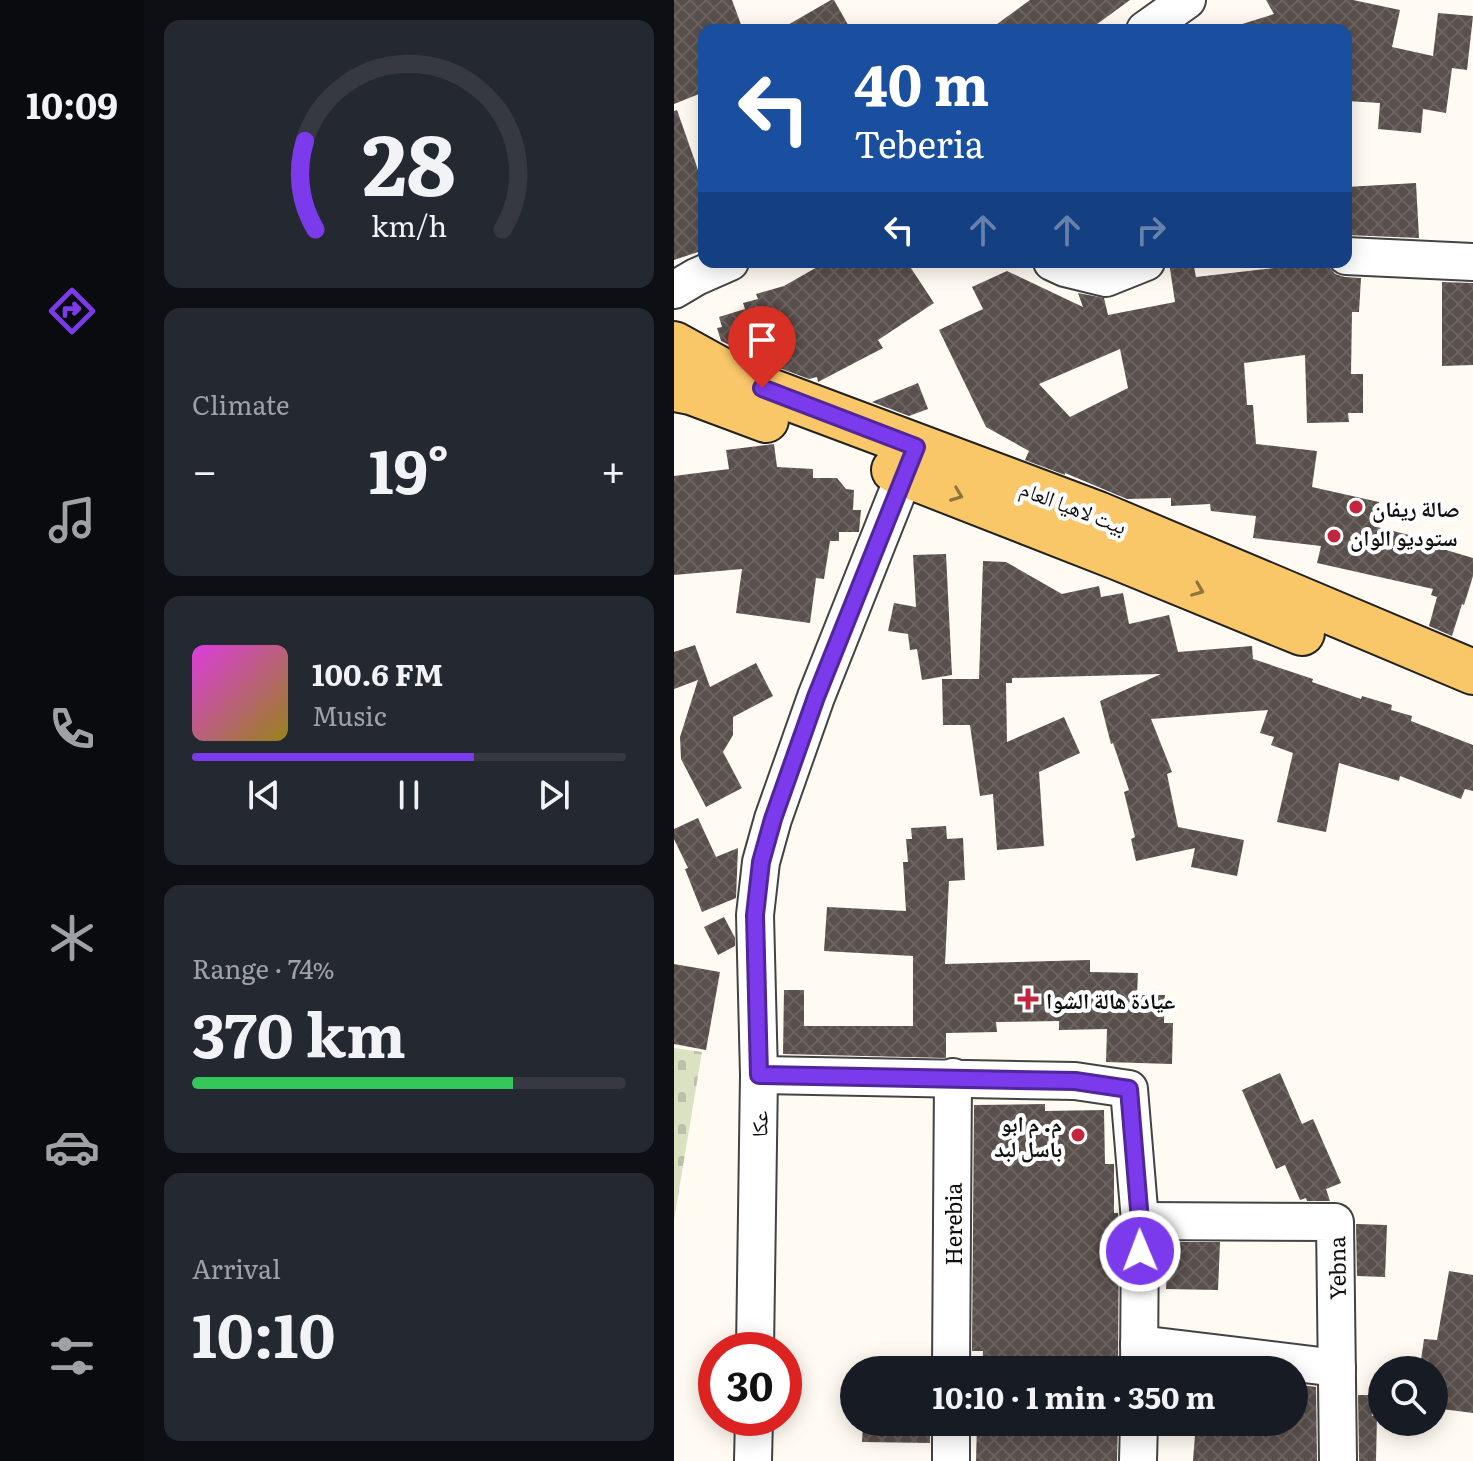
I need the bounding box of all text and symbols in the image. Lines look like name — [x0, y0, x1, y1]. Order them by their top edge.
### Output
text: 40 m — [854, 40, 989, 123]
icon: left — [722, 56, 826, 160]
text: 10:09 — [26, 77, 118, 130]
text: 28 — [362, 98, 456, 222]
text: Teberia — [854, 116, 984, 169]
text: km/h — [371, 203, 447, 246]
icon: left — [877, 208, 921, 252]
icon: ahead — [961, 208, 1005, 252]
icon: ahead — [1045, 208, 1089, 252]
icon: right — [1129, 208, 1173, 252]
icon: directions — [44, 283, 100, 339]
pin — [728, 306, 796, 388]
icon: arrive — [740, 318, 784, 362]
text: Climate — [192, 384, 290, 423]
text: 19° — [369, 423, 449, 512]
text: − — [192, 435, 218, 501]
text: + — [600, 435, 626, 501]
street label: بيت لاهيا العام — [1016, 471, 1132, 541]
one-way arrow — [949, 485, 963, 502]
place label: صالة ريفان — [1372, 491, 1460, 524]
icon: music — [44, 492, 100, 548]
marker: صالة ريفان — [1347, 498, 1365, 516]
place label: ستوديو الوان — [1350, 520, 1458, 553]
marker: ستوديو الوان — [1325, 527, 1343, 545]
one-way arrow — [1190, 581, 1204, 597]
text: 100.6 FM — [312, 651, 443, 695]
text: Music — [312, 695, 387, 734]
icon: phone — [44, 701, 100, 757]
icon: previous — [242, 773, 286, 817]
icon: pause — [387, 773, 431, 817]
icon: next — [532, 773, 576, 817]
icon: climate — [44, 910, 100, 966]
text: Range · 74% — [192, 948, 335, 987]
place label: عيادة هالة الشوا — [1046, 983, 1175, 1016]
text: 370 km — [192, 987, 406, 1076]
marker: عيادة هالة الشوا — [1017, 988, 1039, 1010]
place label: م. م ابو باسل لبد — [994, 1106, 1062, 1164]
street label: عكا — [741, 1110, 775, 1138]
icon: car — [44, 1119, 100, 1175]
marker: م. م ابو باسل لبد — [1069, 1126, 1087, 1144]
street label: Herebia — [936, 1182, 969, 1265]
position arrow — [1098, 1209, 1182, 1293]
street label: Yebna — [1319, 1236, 1353, 1300]
text: Arrival — [192, 1248, 281, 1287]
text: 10:10 — [192, 1287, 335, 1376]
icon: filters — [44, 1328, 100, 1384]
speed limit sign: 30 — [698, 1332, 802, 1436]
map controls — [1368, 1356, 1448, 1436]
button: search — [1368, 1356, 1448, 1436]
text: 10:10 · 1 min · 350 m — [933, 1374, 1215, 1418]

